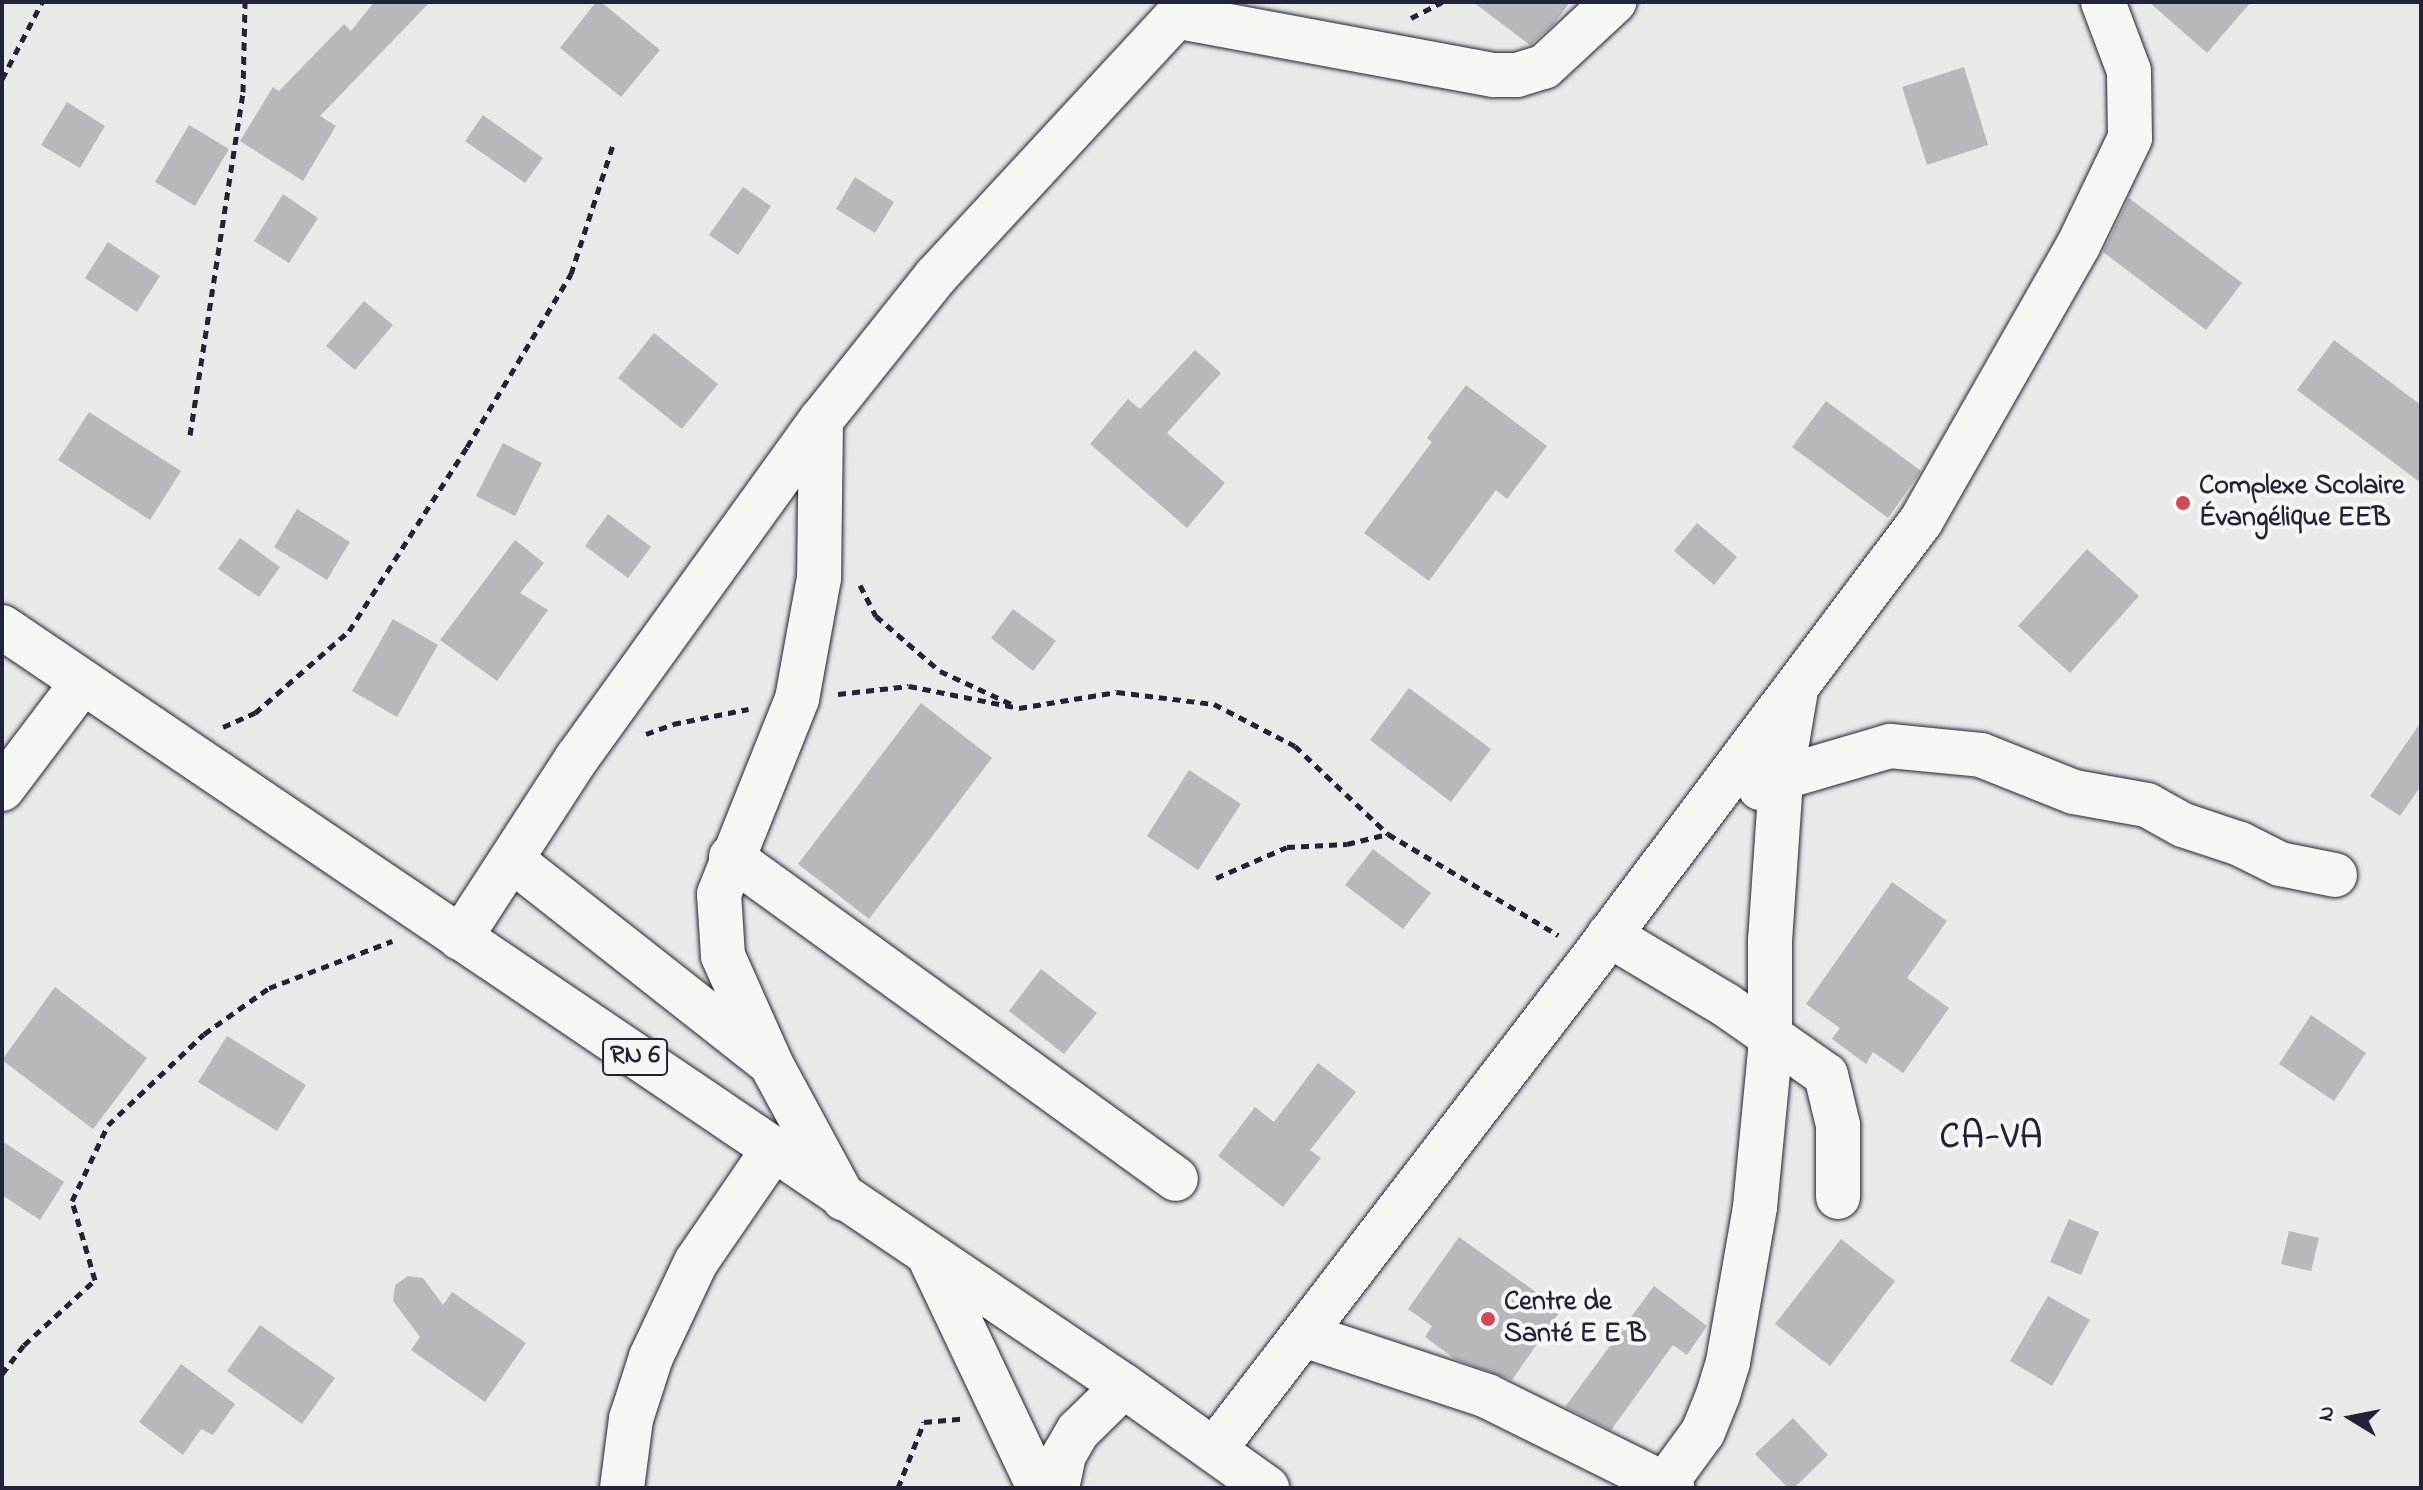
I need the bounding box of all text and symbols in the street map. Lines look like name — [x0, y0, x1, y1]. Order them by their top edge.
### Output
place label: Complexe Scolaire Évangélique EEB — [2199, 470, 2405, 536]
marker: Complexe Scolaire Évangélique EEB — [2174, 494, 2192, 512]
road number: RN 6 — [601, 1035, 669, 1079]
district label: CA-VA — [1940, 1117, 2044, 1161]
place label: Centre de Santé E E B — [1504, 1286, 1647, 1352]
marker: Centre de Santé E E B — [1479, 1310, 1497, 1328]
north arrow — [2311, 1378, 2391, 1458]
text: N — [2310, 1404, 2344, 1424]

